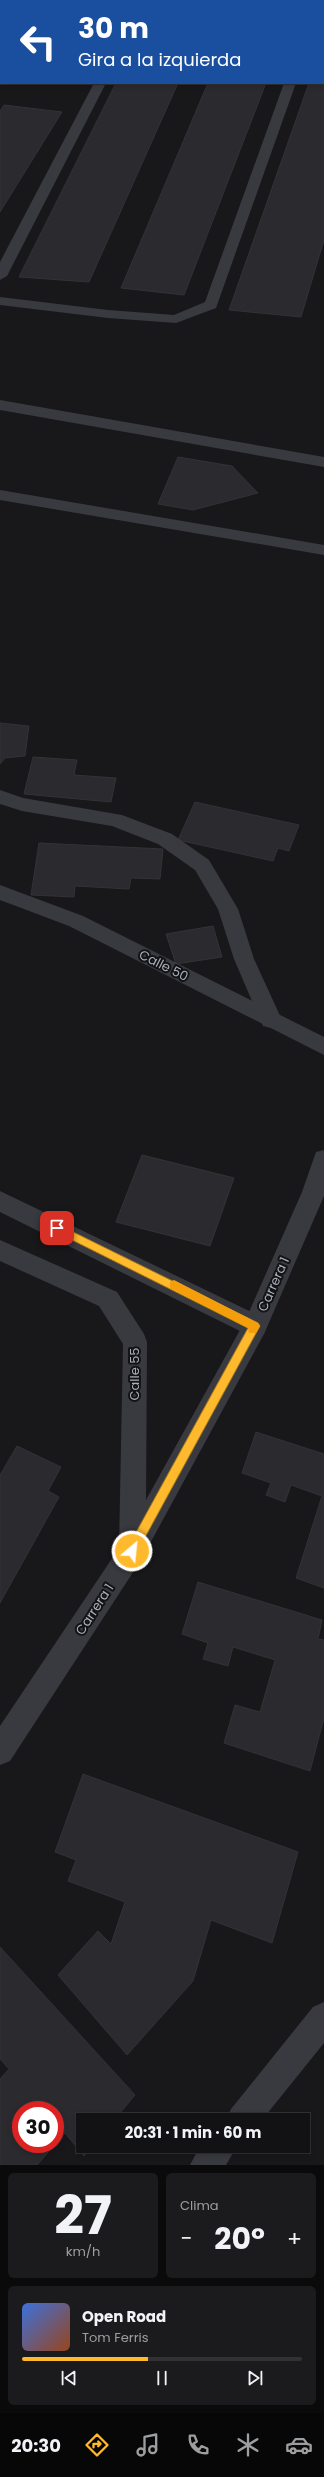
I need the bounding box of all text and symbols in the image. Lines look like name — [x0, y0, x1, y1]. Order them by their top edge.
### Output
text: 30 m — [78, 9, 149, 48]
icon: left — [12, 16, 64, 68]
text: Gira a la izquierda — [78, 47, 241, 72]
street label: Calle 50 — [136, 945, 192, 986]
pin — [40, 1211, 74, 1245]
icon: arrive — [46, 1217, 68, 1239]
street label: Carrera 1 — [253, 1254, 294, 1314]
street label: Calle 55 — [125, 1347, 144, 1401]
position arrow — [111, 1530, 153, 1572]
street label: Carrera 1 — [71, 1580, 118, 1639]
speed limit sign: 30 — [12, 2101, 64, 2153]
text: 20:31 · 1 min · 60 m — [125, 2122, 261, 2143]
text: 27 — [54, 2179, 112, 2252]
text: Clima — [180, 2196, 219, 2215]
text: 20° — [214, 2217, 265, 2260]
text: − — [180, 2223, 192, 2254]
text: + — [287, 2223, 302, 2254]
text: km/h — [66, 2242, 100, 2261]
text: Open Road — [82, 2306, 166, 2327]
text: Tom Ferris — [82, 2328, 149, 2347]
icon: previous — [58, 2367, 80, 2389]
icon: pause — [151, 2367, 173, 2389]
icon: next — [244, 2367, 266, 2389]
icon: directions — [83, 2431, 111, 2459]
icon: music — [134, 2431, 162, 2459]
icon: phone — [184, 2431, 212, 2459]
icon: climate — [234, 2431, 262, 2459]
icon: car — [285, 2431, 313, 2459]
text: 20:30 — [11, 2433, 61, 2458]

